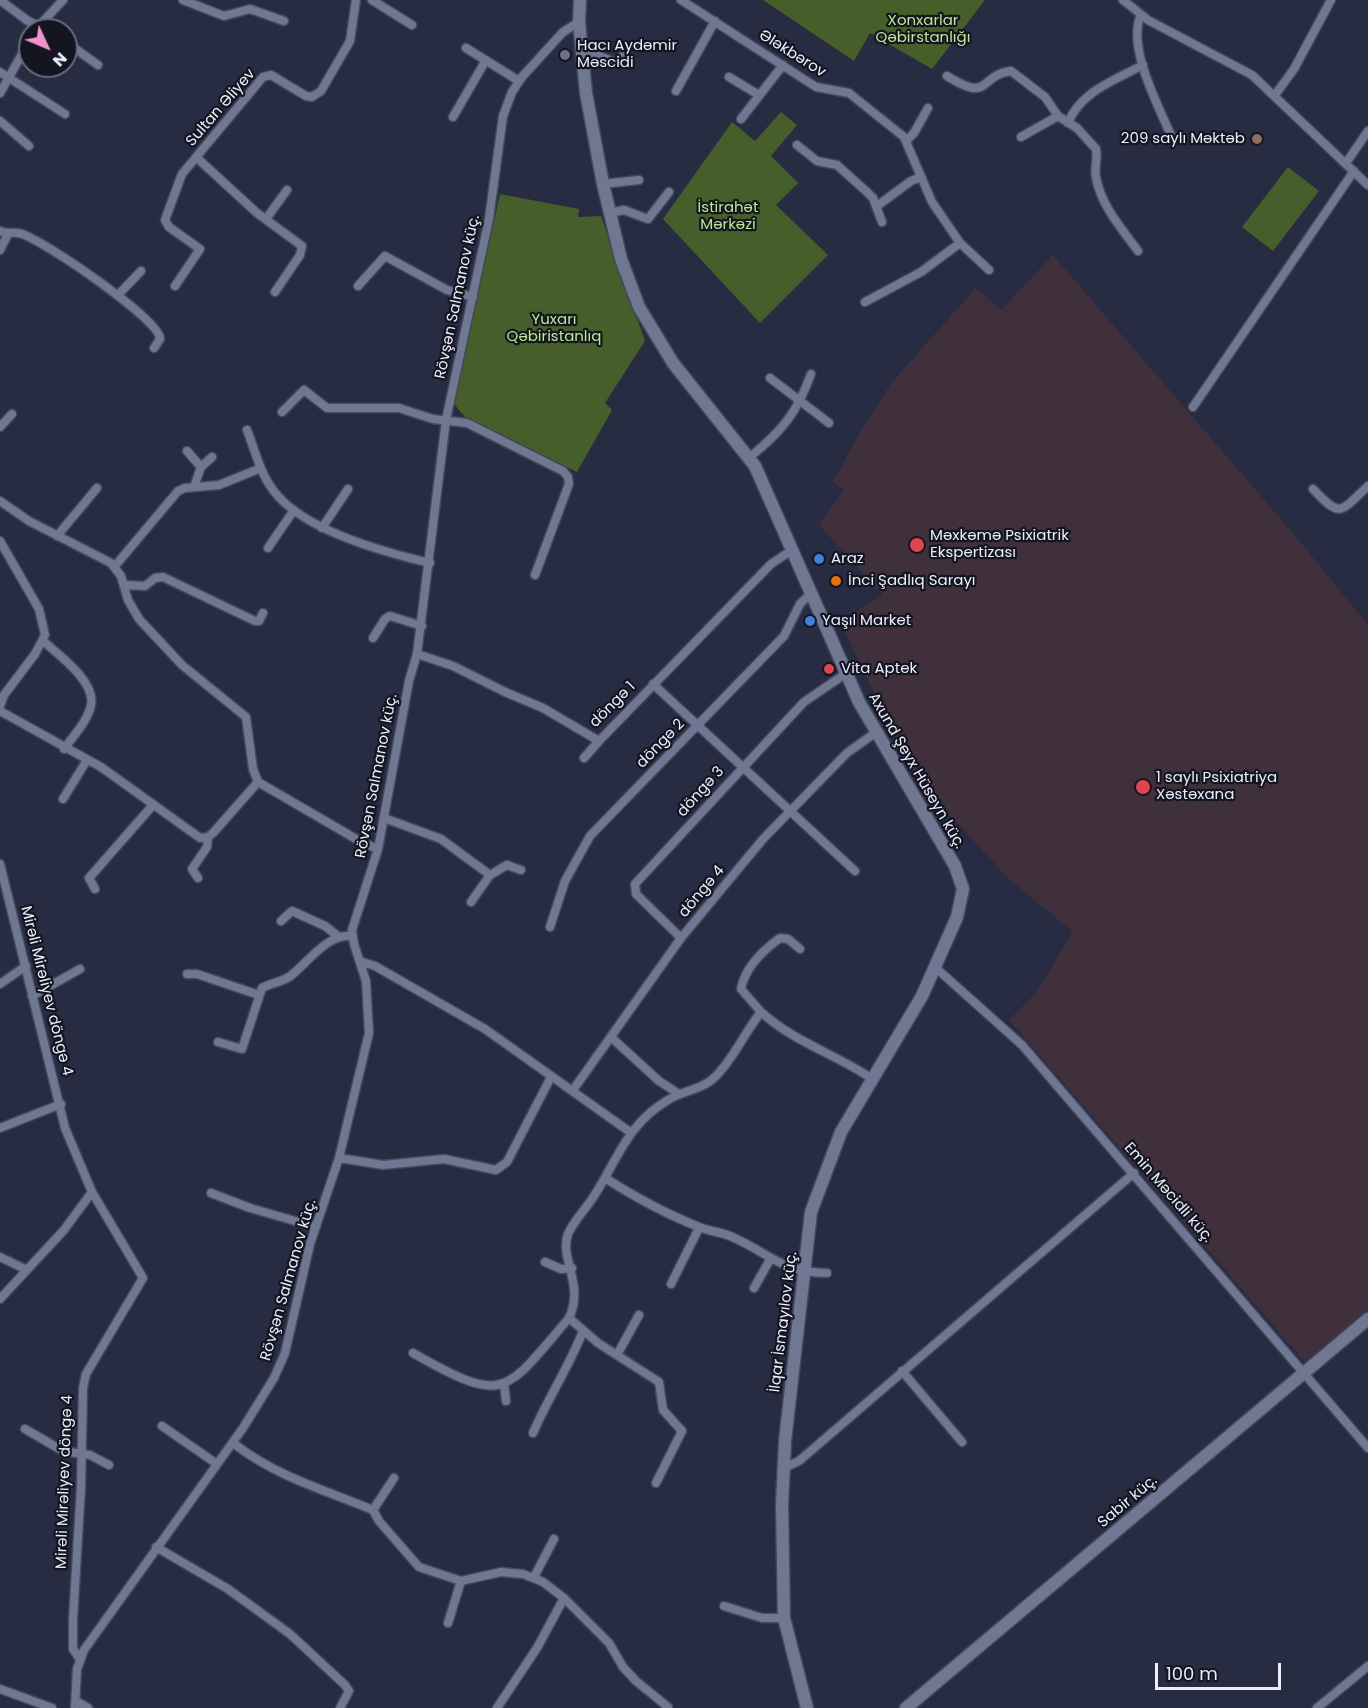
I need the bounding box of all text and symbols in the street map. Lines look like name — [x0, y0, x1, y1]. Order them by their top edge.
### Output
park label: Xonxarlar Qəbirstanlığı — [876, 12, 970, 47]
north arrow — [18, 18, 78, 78]
street label: Ələkbərov — [755, 26, 829, 82]
place label: Hacı Aydəmir Məscidi — [577, 37, 677, 72]
text: N — [47, 47, 72, 72]
marker: Hacı Aydəmir Məscidi — [558, 48, 572, 62]
street label: Sultan Əliyev — [183, 66, 259, 150]
place label: 209 saylı Məktəb — [1121, 130, 1245, 148]
marker: 209 saylı Məktəb — [1250, 132, 1264, 146]
park label: İstirahət Mərkəzi — [698, 199, 758, 234]
street label: Rövşən Salmanov küç. — [432, 213, 484, 381]
park label: Yuxarı Qəbiristanlıq — [507, 311, 601, 346]
place label: Məxkəmə Psixiatrik Ekspertizası — [930, 527, 1069, 562]
marker: Məxkəmə Psixiatrik Ekspertizası — [908, 536, 926, 554]
place label: Araz — [831, 550, 864, 568]
marker: Araz — [812, 552, 826, 566]
place label: İnci Şadlıq Sarayı — [848, 572, 976, 590]
marker: İnci Şadlıq Sarayı — [829, 574, 843, 588]
place label: Yaşıl Market — [822, 612, 911, 630]
marker: Yaşıl Market — [803, 614, 817, 628]
place label: Vita Aptek — [841, 660, 917, 678]
marker: Vita Aptek — [822, 662, 836, 676]
street label: döngə 1 — [586, 678, 640, 732]
street label: Axund Şeyx Hüseyn küç. — [864, 690, 968, 852]
street label: Rövşən Salmanov küç. — [352, 692, 402, 860]
street label: döngə 2 — [633, 716, 689, 772]
street label: döngə 3 — [674, 763, 728, 821]
place label: 1 saylı Psixiatriya Xəstəxana — [1156, 769, 1277, 804]
marker: 1 saylı Psixiatriya Xəstəxana — [1134, 778, 1152, 796]
street label: döngə 4 — [675, 862, 729, 922]
street label: Mirəli Mirəliyev döngə 4 — [16, 904, 76, 1078]
street label: Emin Məcidli küç. — [1120, 1139, 1216, 1247]
street label: Rövşən Salmanov küç. — [257, 1197, 321, 1363]
street label: İlqar İsmayılov küç. — [766, 1251, 802, 1393]
street label: Mirəli Mirəliyev döngə 4 — [53, 1395, 77, 1569]
street label: Sabir küç. — [1095, 1472, 1161, 1532]
scale bar — [1158, 1651, 1284, 1689]
text: 100 m — [1166, 1661, 1218, 1686]

